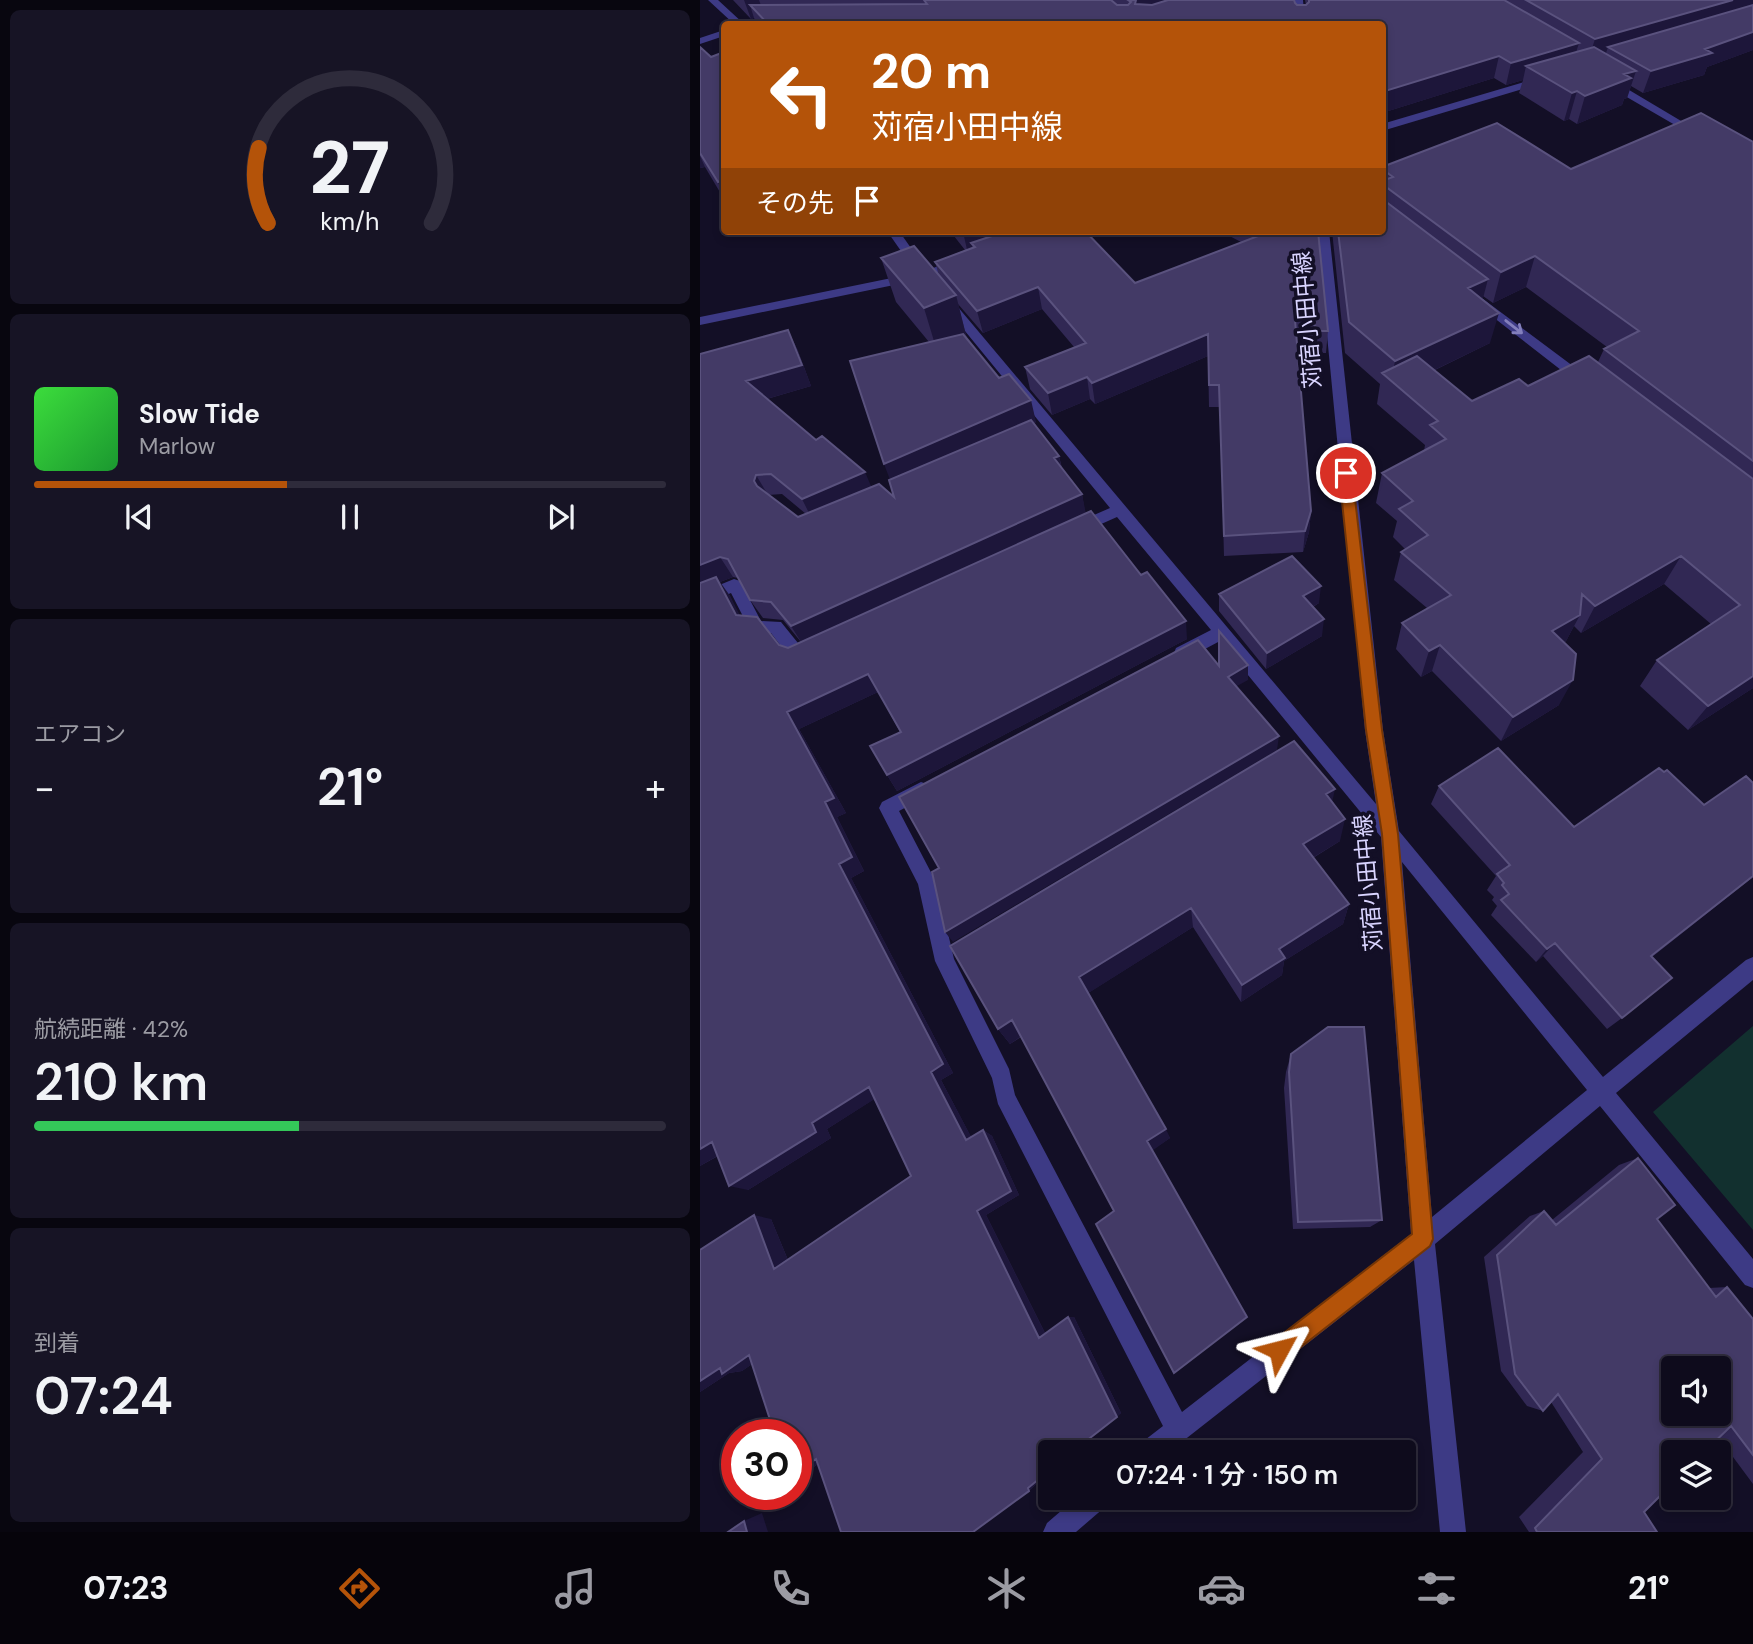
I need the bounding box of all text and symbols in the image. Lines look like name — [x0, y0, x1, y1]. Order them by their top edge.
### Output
text: 20 m — [871, 39, 991, 103]
icon: left — [756, 49, 847, 140]
text: 苅宿小田中線 — [871, 106, 1063, 148]
text: 27 — [310, 122, 390, 217]
icon: arrive — [848, 182, 886, 220]
text: その先 — [756, 186, 834, 220]
text: km/h — [320, 205, 380, 238]
street label: 苅宿小田中線 — [1286, 250, 1328, 390]
one-way arrow — [1504, 319, 1522, 334]
text: Slow Tide — [139, 397, 260, 431]
text: Marlow — [139, 431, 215, 461]
pin — [1316, 443, 1376, 503]
icon: arrive — [1327, 454, 1365, 492]
icon: previous — [120, 498, 158, 536]
icon: pause — [331, 498, 369, 536]
icon: next — [542, 498, 580, 536]
text: エアコン — [34, 719, 126, 749]
text: 21° — [317, 753, 383, 821]
text: − — [34, 763, 55, 813]
text: + — [645, 763, 666, 813]
street label: 苅宿小田中線 — [1347, 813, 1389, 953]
text: 航続距離 · 42% — [34, 1014, 188, 1044]
text: 210 km — [34, 1048, 208, 1116]
position arrow — [1242, 1313, 1316, 1387]
text: 到着 — [34, 1328, 80, 1358]
map controls — [1661, 1356, 1731, 1510]
button: sound — [1661, 1356, 1731, 1426]
text: 07:24 — [34, 1362, 173, 1430]
speed limit sign: 30 — [721, 1419, 812, 1510]
button: layers — [1661, 1440, 1731, 1510]
text: 07:24 · 1 分 · 150 m — [1116, 1458, 1338, 1492]
icon: directions — [335, 1564, 384, 1613]
icon: music — [551, 1564, 600, 1613]
icon: phone — [766, 1564, 815, 1613]
icon: climate — [982, 1564, 1031, 1613]
icon: car — [1197, 1564, 1246, 1613]
icon: filters — [1412, 1564, 1461, 1613]
text: 07:23 — [83, 1567, 169, 1609]
text: 21° — [1628, 1567, 1670, 1609]

